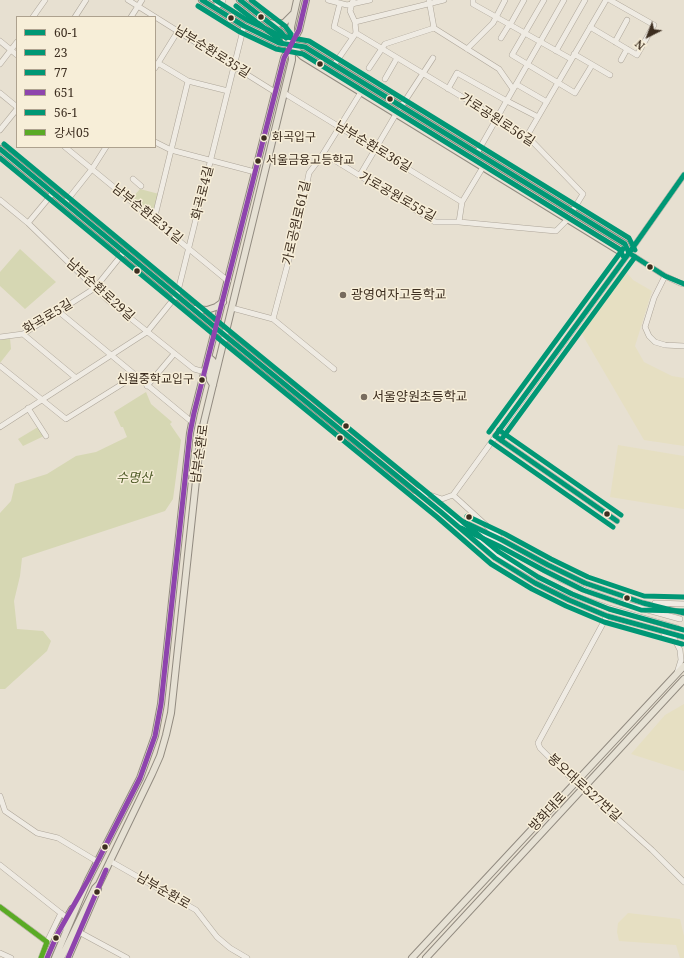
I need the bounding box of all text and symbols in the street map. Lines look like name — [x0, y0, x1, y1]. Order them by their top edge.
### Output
unlabelled marker — [256, 12, 266, 22]
unlabelled marker — [226, 13, 236, 23]
legend — [16, 16, 156, 148]
north arrow — [628, 16, 668, 56]
street label: 남부순환로35길 — [171, 23, 253, 81]
text: 60-1 — [54, 24, 78, 41]
text: N — [631, 37, 648, 54]
text: 23 — [54, 44, 67, 61]
unlabelled marker — [315, 59, 325, 69]
text: 77 — [54, 64, 67, 81]
text: 651 — [54, 84, 74, 101]
street label: 가로공원로56길 — [457, 90, 537, 150]
unlabelled marker — [385, 94, 395, 104]
text: 56-1 — [54, 104, 78, 121]
street label: 남부순환로36길 — [332, 118, 414, 176]
text: 강서05 — [54, 124, 90, 141]
place label: 화곡입구 — [272, 131, 316, 145]
marker: 화곡입구 — [259, 133, 269, 143]
place label: 서울금융고등학교 — [266, 154, 354, 168]
marker: 서울금융고등학교 — [253, 156, 263, 166]
street label: 화곡로4길 — [189, 164, 217, 222]
street label: 가로공원로55길 — [356, 169, 438, 225]
street label: 가로공원로61길 — [280, 179, 314, 267]
street label: 남부순환로31길 — [109, 181, 185, 247]
street label: 남부순환로29길 — [63, 255, 137, 325]
unlabelled marker — [645, 262, 655, 272]
unlabelled marker — [132, 266, 142, 276]
place label: 광영여자고등학교 — [351, 287, 447, 303]
marker: 광영여자고등학교 — [338, 290, 348, 300]
street label: 화곡로5길 — [20, 296, 76, 338]
place label: 신월중학교입구 — [117, 373, 194, 387]
marker: 신월중학교입구 — [197, 375, 207, 385]
place label: 서울양원초등학교 — [372, 389, 468, 405]
marker: 서울양원초등학교 — [359, 392, 369, 402]
unlabelled marker — [341, 421, 351, 431]
street label: 남부순환로 — [188, 423, 212, 485]
unlabelled marker — [335, 433, 345, 443]
park label: 수명산 — [116, 470, 152, 486]
unlabelled marker — [602, 509, 612, 519]
unlabelled marker — [464, 512, 474, 522]
unlabelled marker — [622, 593, 632, 603]
street label: 봉오대로527번길 — [544, 751, 624, 825]
street label: 방화대로 — [526, 789, 570, 835]
unlabelled marker — [100, 842, 110, 852]
street label: 남부순환로 — [133, 869, 193, 913]
unlabelled marker — [92, 887, 102, 897]
unlabelled marker — [51, 933, 61, 943]

